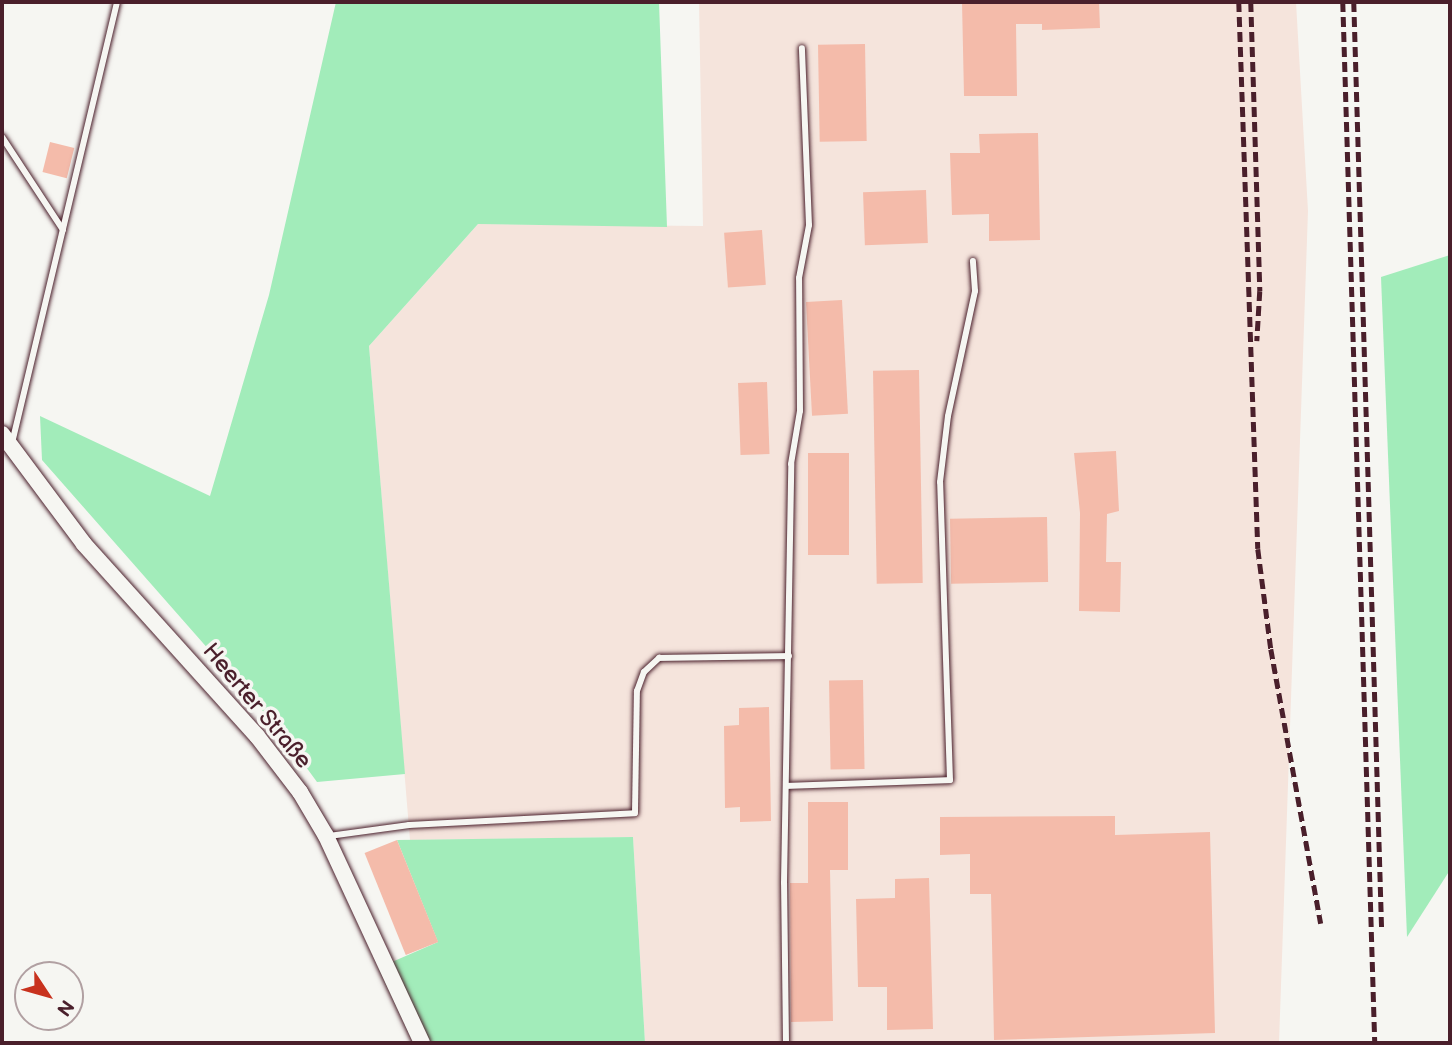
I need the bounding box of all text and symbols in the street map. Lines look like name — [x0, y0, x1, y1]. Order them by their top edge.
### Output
street label: Heerter Straße — [196, 638, 318, 774]
north arrow — [14, 961, 84, 1031]
text: N — [51, 995, 78, 1020]

